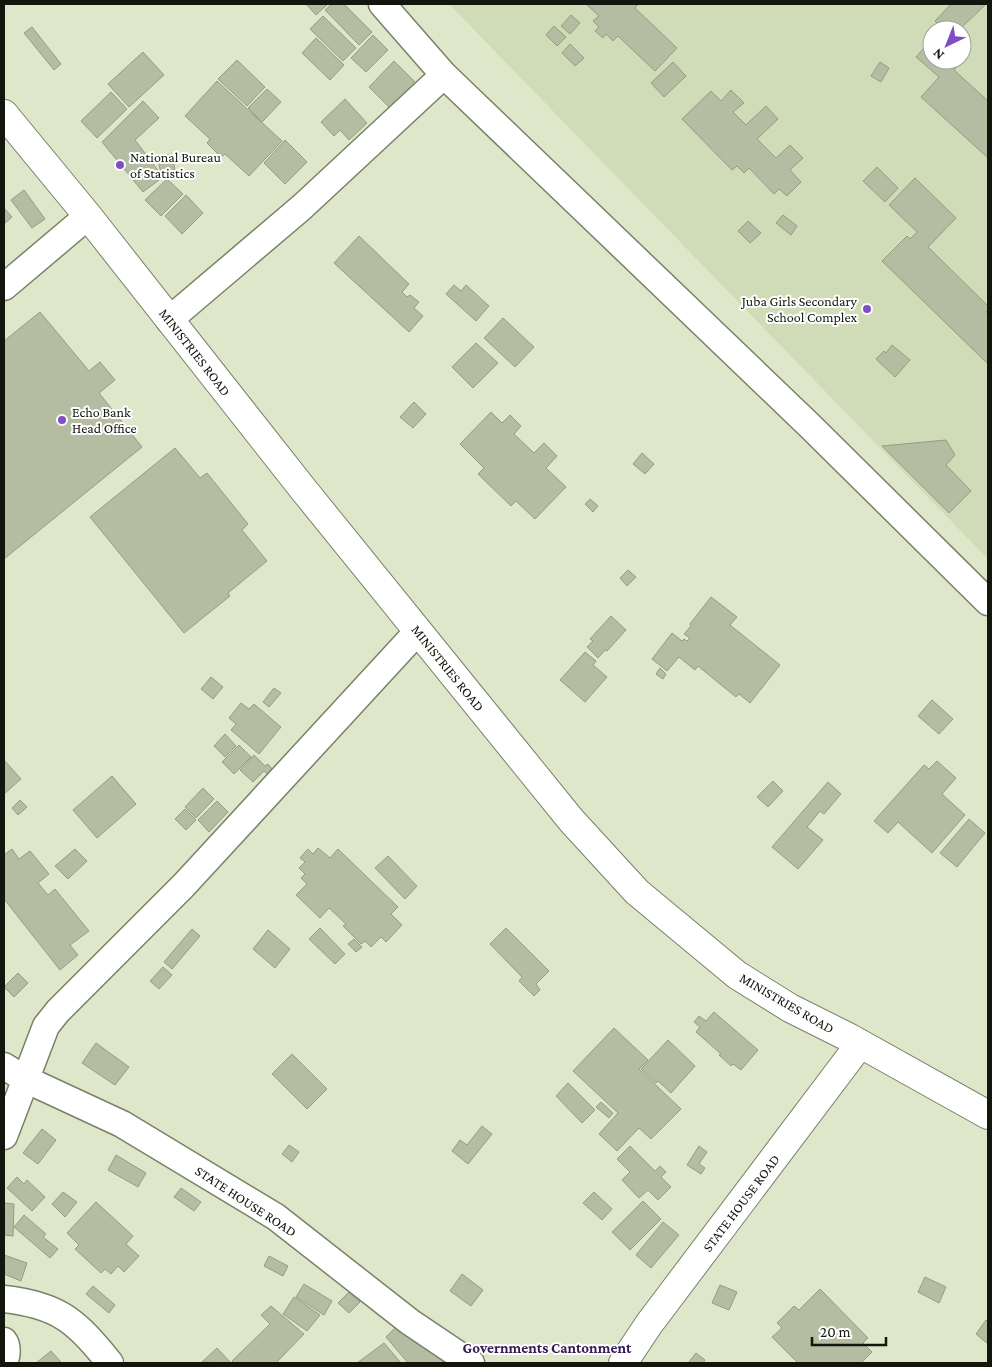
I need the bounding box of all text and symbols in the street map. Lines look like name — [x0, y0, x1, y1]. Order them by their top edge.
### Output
north arrow — [922, 20, 972, 70]
text: N — [929, 45, 947, 64]
place label: National Bureau of Statistics — [130, 149, 222, 181]
marker: National Bureau of Statistics — [114, 159, 126, 171]
place label: Juba Girls Secondary School Complex — [740, 293, 858, 325]
marker: Juba Girls Secondary School Complex — [861, 303, 873, 315]
street label: MINISTRIES ROAD — [156, 305, 234, 399]
place label: Echo Bank Head Office — [72, 404, 137, 436]
marker: Echo Bank Head Office — [56, 414, 68, 426]
street label: MINISTRIES ROAD — [408, 622, 488, 714]
street label: MINISTRIES ROAD — [737, 969, 837, 1037]
street label: STATE HOUSE ROAD — [699, 1151, 783, 1255]
street label: STATE HOUSE ROAD — [192, 1162, 300, 1240]
scale bar — [812, 1314, 886, 1346]
text: 20 m — [820, 1324, 851, 1340]
district label: Governments Cantonment — [463, 1340, 632, 1356]

